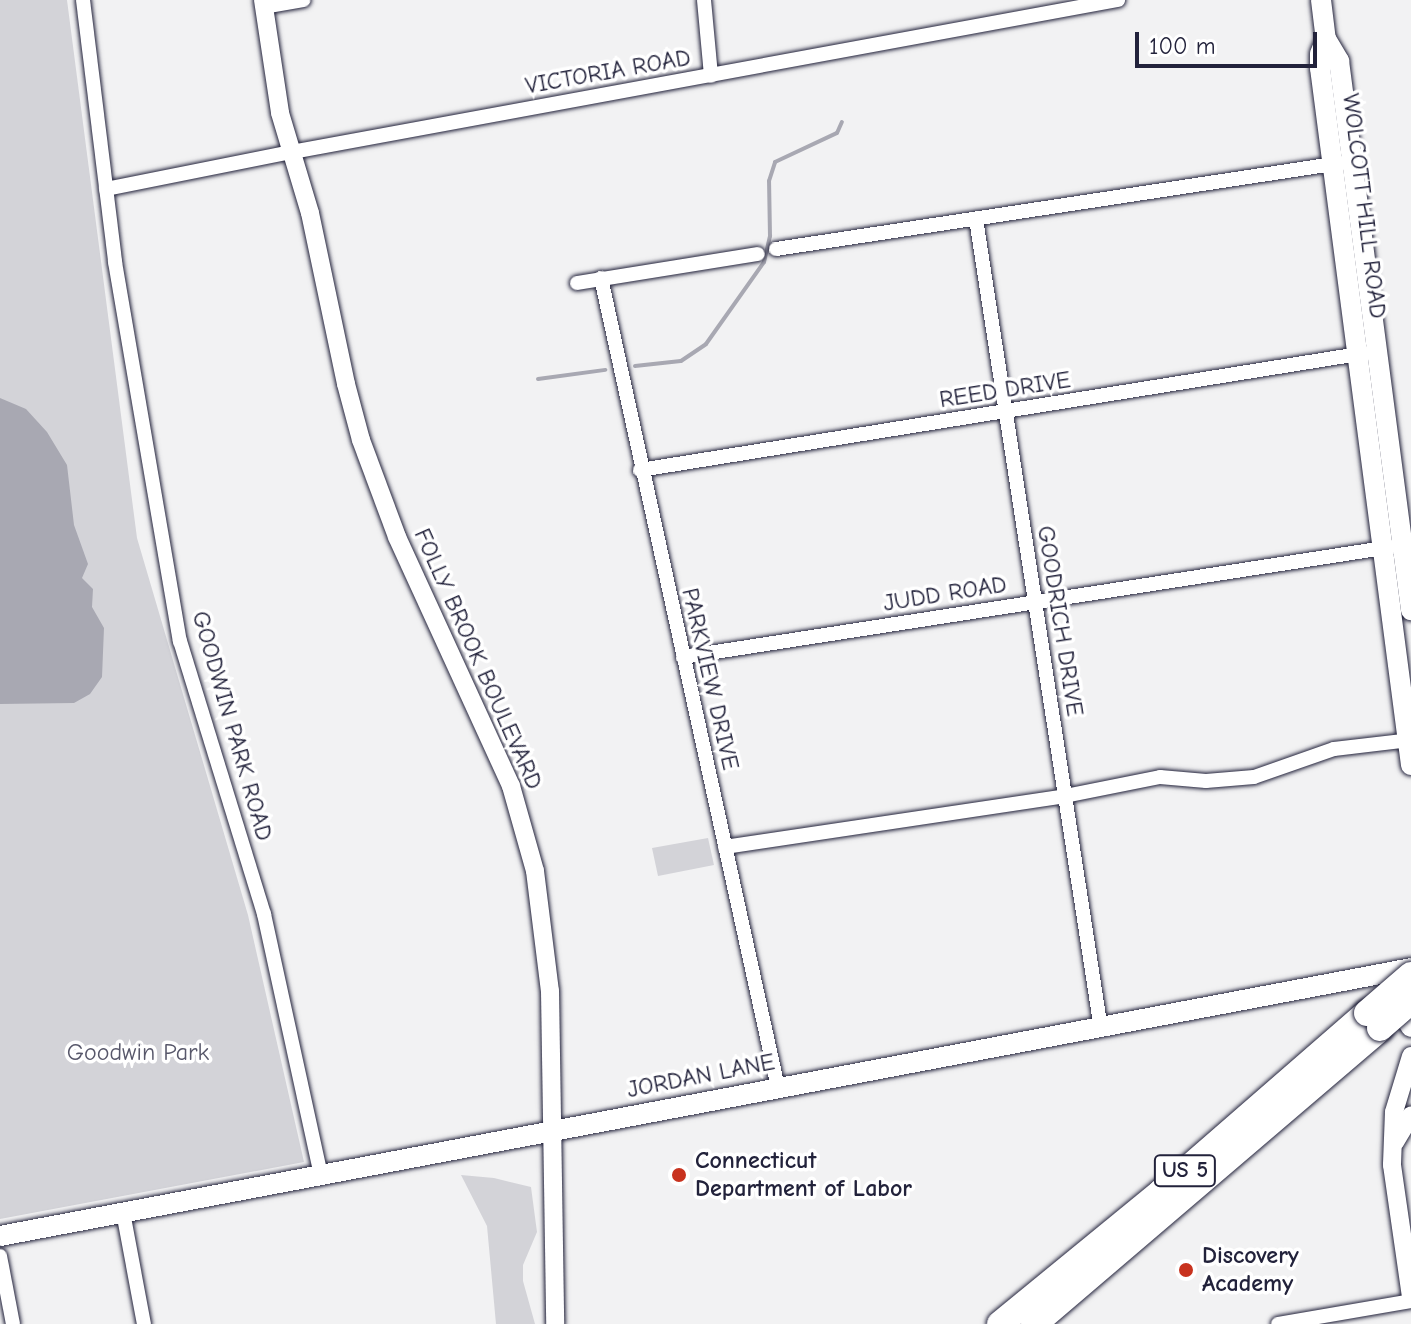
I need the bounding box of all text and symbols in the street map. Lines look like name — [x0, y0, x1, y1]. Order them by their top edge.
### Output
scale bar — [1139, 16, 1321, 66]
text: 100 m — [1149, 32, 1216, 60]
street label: VICTORIA ROAD — [523, 43, 693, 101]
street label: WOLCOTT HILL ROAD — [1336, 92, 1392, 320]
street label: REED DRIVE — [937, 365, 1073, 415]
street label: FOLLY BROOK BOULEVARD — [407, 524, 549, 794]
street label: GOODRICH DRIVE — [1031, 524, 1089, 718]
street label: JUDD ROAD — [881, 570, 1009, 618]
street label: PARKVIEW DRIVE — [675, 585, 745, 773]
street label: GOODWIN PARK ROAD — [185, 608, 279, 844]
park label: Goodwin Park — [67, 1039, 209, 1067]
street label: JORDAN LANE — [625, 1048, 777, 1104]
place label: Connecticut Department of Labor — [695, 1147, 912, 1203]
road number: US 5 — [1153, 1153, 1217, 1189]
marker: Connecticut Department of Labor — [670, 1166, 688, 1184]
place label: Discovery Academy — [1202, 1242, 1299, 1298]
marker: Discovery Academy — [1177, 1261, 1195, 1279]

